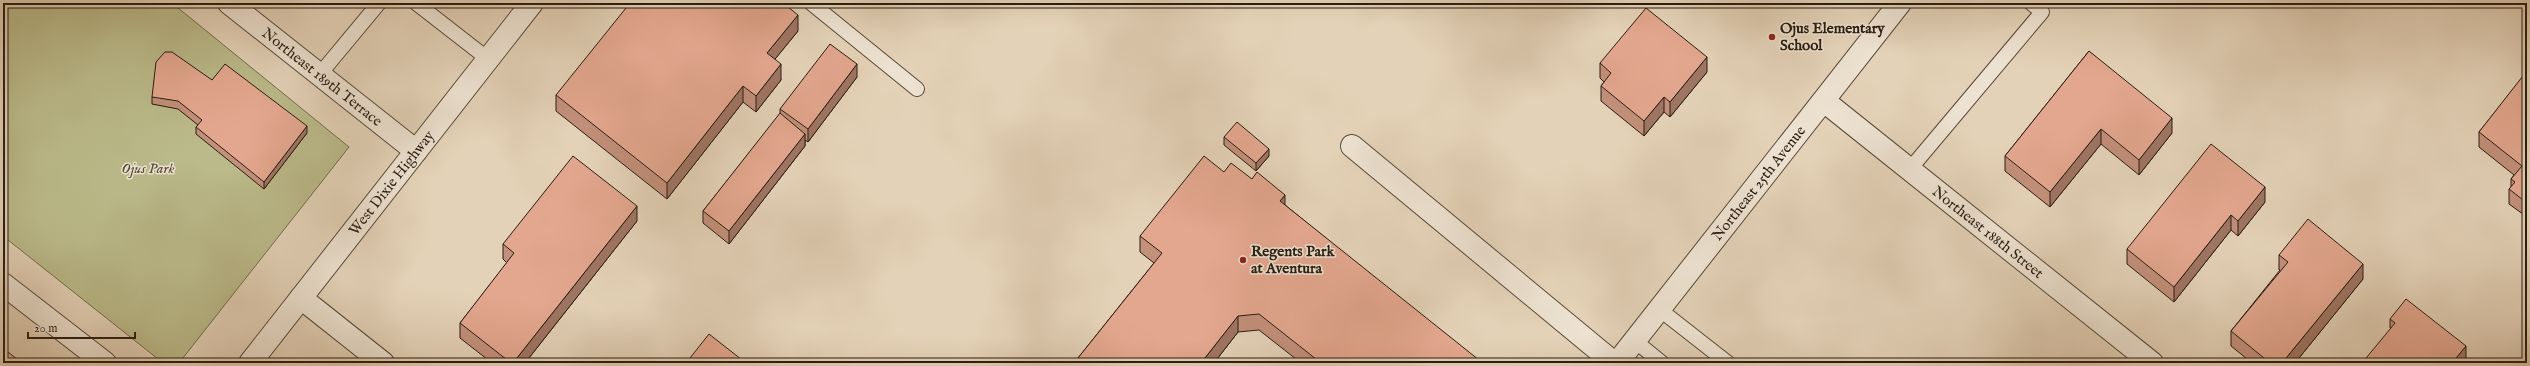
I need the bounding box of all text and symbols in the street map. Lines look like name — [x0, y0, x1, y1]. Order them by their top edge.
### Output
place label: Ojus Elementary School — [1780, 19, 1885, 55]
street label: Northeast 189th Terrace — [258, 23, 386, 130]
marker: Ojus Elementary School — [1767, 32, 1777, 42]
street label: Northeast 25th Avenue — [1707, 122, 1810, 244]
street label: West Dixie Highway — [344, 126, 439, 239]
park label: Ojus Park — [122, 159, 174, 178]
street label: Northeast 188th Street — [1928, 182, 2048, 282]
place label: Regents Park at Aventura — [1251, 242, 1335, 278]
marker: Regents Park at Aventura — [1238, 255, 1248, 265]
scale bar — [28, 314, 135, 340]
text: 20 m — [34, 321, 57, 336]

